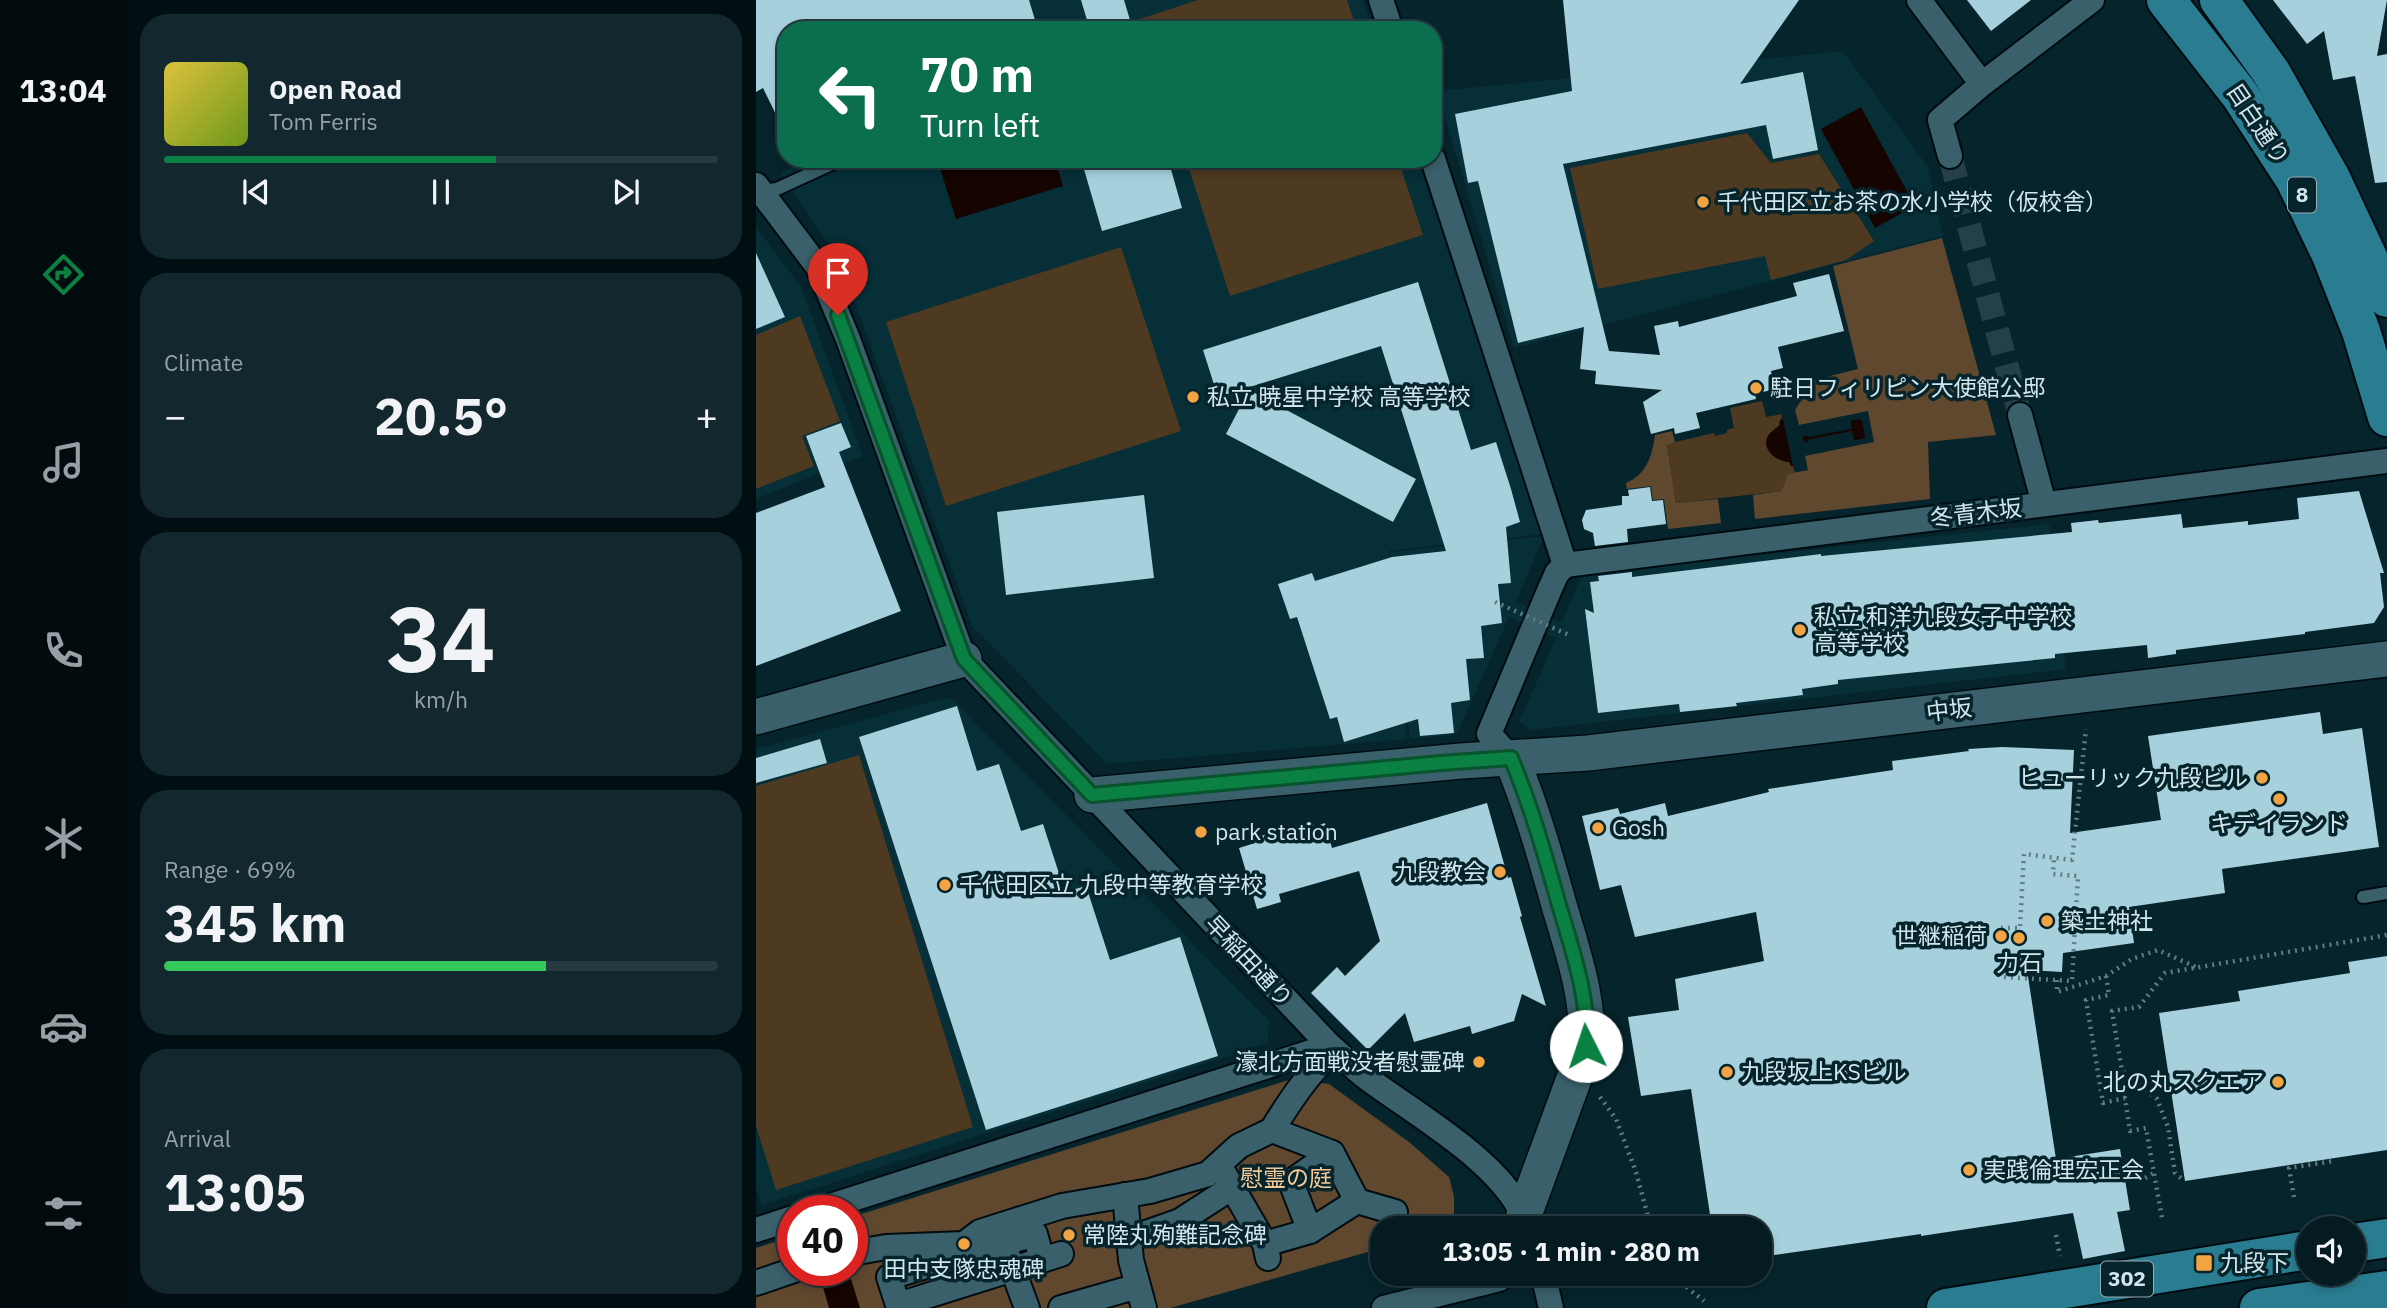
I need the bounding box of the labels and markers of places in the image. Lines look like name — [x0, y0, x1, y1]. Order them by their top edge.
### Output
place label: 千代田区立お茶の水小学校（仮校舎） — [1717, 186, 2108, 216]
marker: 千代田区立お茶の水小学校（仮校舎） — [1695, 194, 1711, 210]
pin — [808, 243, 868, 315]
place label: 駐日フィリピン大使館公邸 — [1770, 372, 2046, 402]
marker: 駐日フィリピン大使館公邸 — [1748, 380, 1764, 396]
place label: 私立 暁星中学校 高等学校 — [1207, 381, 1471, 411]
marker: 私立 暁星中学校 高等学校 — [1185, 389, 1201, 405]
place label: 私立 和洋九段女子中学校 高等学校 — [1814, 601, 2072, 657]
marker: 私立 和洋九段女子中学校 高等学校 — [1792, 622, 1808, 638]
place label: ヒューリック九段ビル — [2018, 762, 2248, 792]
marker: ヒューリック九段ビル — [2254, 770, 2270, 786]
marker: キデイランド — [2271, 791, 2287, 807]
place label: キデイランド — [2210, 808, 2348, 838]
place label: Gosh — [1612, 812, 1665, 842]
place label: park station — [1215, 816, 1338, 846]
marker: Gosh — [1590, 820, 1606, 836]
marker: park station — [1193, 824, 1209, 840]
place label: 九段教会 — [1394, 856, 1486, 886]
marker: 九段教会 — [1492, 864, 1508, 880]
place label: 千代田区立 九段中等教育学校 — [959, 869, 1263, 899]
marker: 千代田区立 九段中等教育学校 — [937, 877, 953, 893]
place label: 築土神社 — [2061, 905, 2153, 935]
marker: 築土神社 — [2039, 913, 2055, 929]
place label: 世継稲荷 — [1895, 920, 1987, 950]
marker: 世継稲荷 — [1993, 928, 2009, 944]
marker: 力石 — [2011, 930, 2027, 946]
place label: 力石 — [1996, 947, 2042, 977]
place label: 濠北方面戦没者慰霊碑 — [1235, 1046, 1465, 1076]
marker: 濠北方面戦没者慰霊碑 — [1471, 1054, 1487, 1070]
place label: 九段坂上KSビル — [1741, 1056, 1907, 1086]
marker: 九段坂上KSビル — [1719, 1064, 1735, 1080]
place label: 北の丸スクエア — [2103, 1066, 2264, 1096]
marker: 北の丸スクエア — [2270, 1074, 2286, 1090]
place label: 実践倫理宏正会 — [1983, 1154, 2144, 1184]
marker: 実践倫理宏正会 — [1961, 1162, 1977, 1178]
place label: 常陸丸殉難記念碑 — [1083, 1219, 1267, 1249]
marker: 常陸丸殉難記念碑 — [1061, 1227, 1077, 1243]
marker: 田中支隊忠魂碑 — [956, 1236, 972, 1252]
place label: 九段下 — [2220, 1247, 2289, 1277]
place label: 田中支隊忠魂碑 — [884, 1253, 1045, 1283]
marker: 九段下 — [2194, 1253, 2214, 1273]

